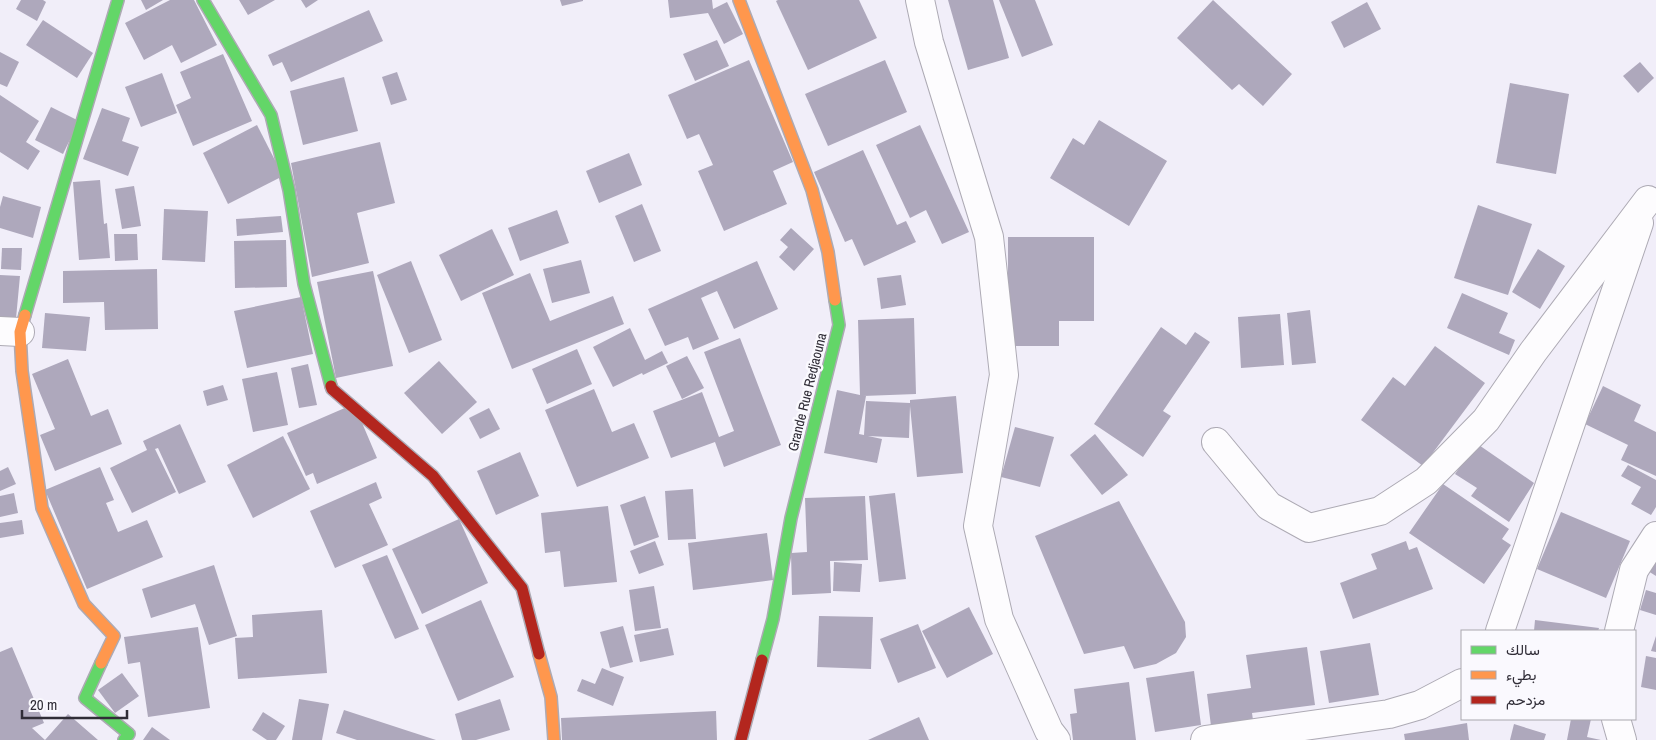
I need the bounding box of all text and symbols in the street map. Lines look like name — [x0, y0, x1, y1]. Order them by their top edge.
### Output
street label: Grande Rue Redjaouna — [784, 330, 831, 453]
legend — [1461, 630, 1636, 720]
text: سالك — [1506, 639, 1540, 660]
text: بطيء — [1506, 664, 1536, 688]
scale bar — [22, 688, 128, 720]
text: مزدحم — [1506, 689, 1545, 710]
text: 20 m — [30, 694, 57, 715]

